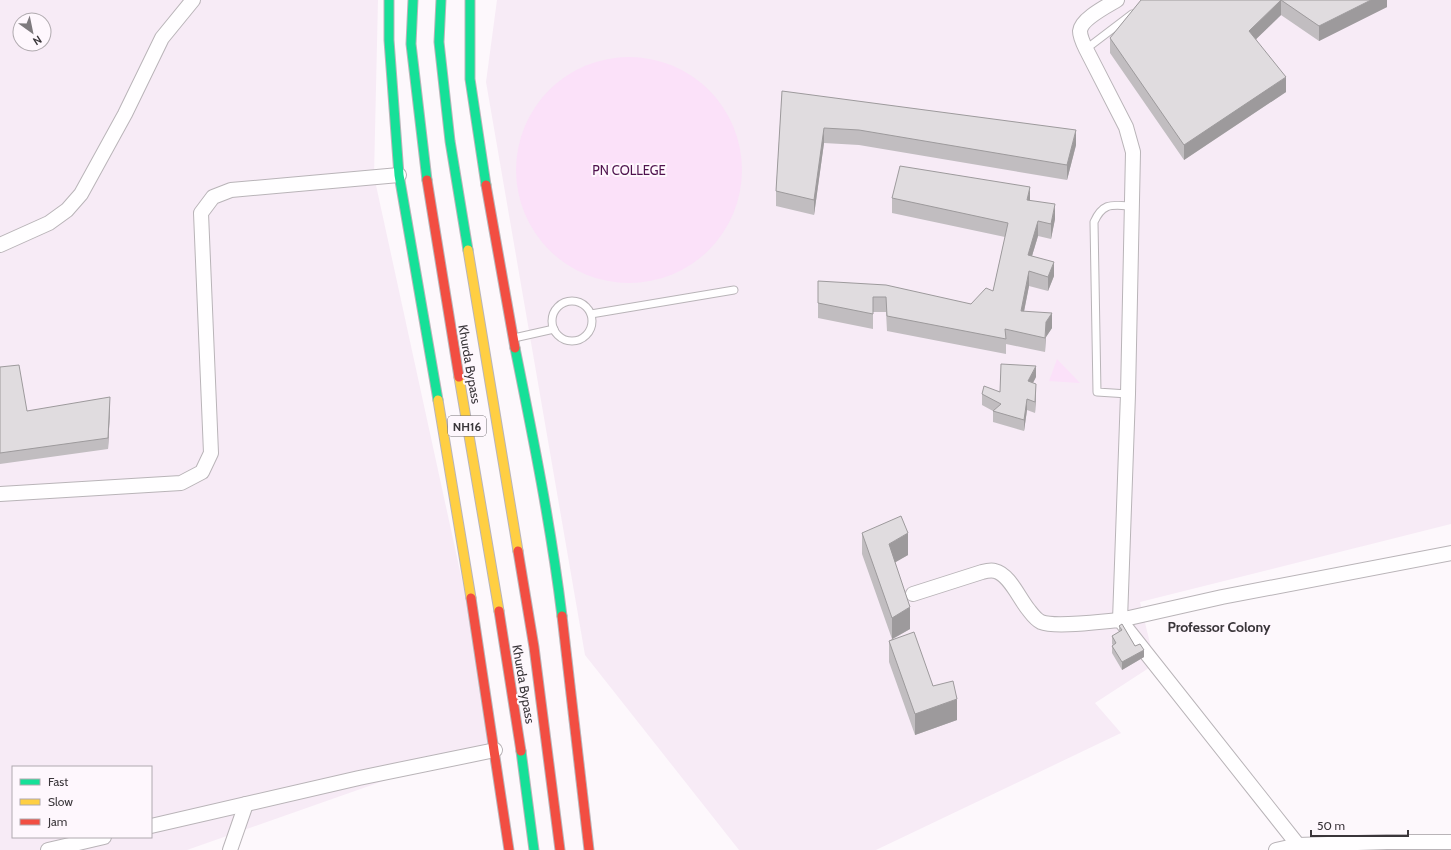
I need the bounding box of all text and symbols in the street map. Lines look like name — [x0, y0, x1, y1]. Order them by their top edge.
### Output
north arrow — [12, 12, 52, 52]
text: N — [30, 32, 45, 48]
park label: PN COLLEGE — [592, 162, 666, 178]
street label: Khurda Bypass — [455, 323, 485, 405]
road number: NH16 — [448, 416, 486, 436]
district label: Professor Colony — [1167, 618, 1271, 636]
street label: Khurda Bypass — [509, 643, 539, 725]
legend — [12, 766, 152, 838]
text: Fast — [48, 774, 68, 789]
text: Slow — [48, 794, 73, 809]
scale bar — [1311, 812, 1408, 838]
text: Jam — [47, 814, 67, 829]
text: 50 m — [1317, 818, 1345, 833]

